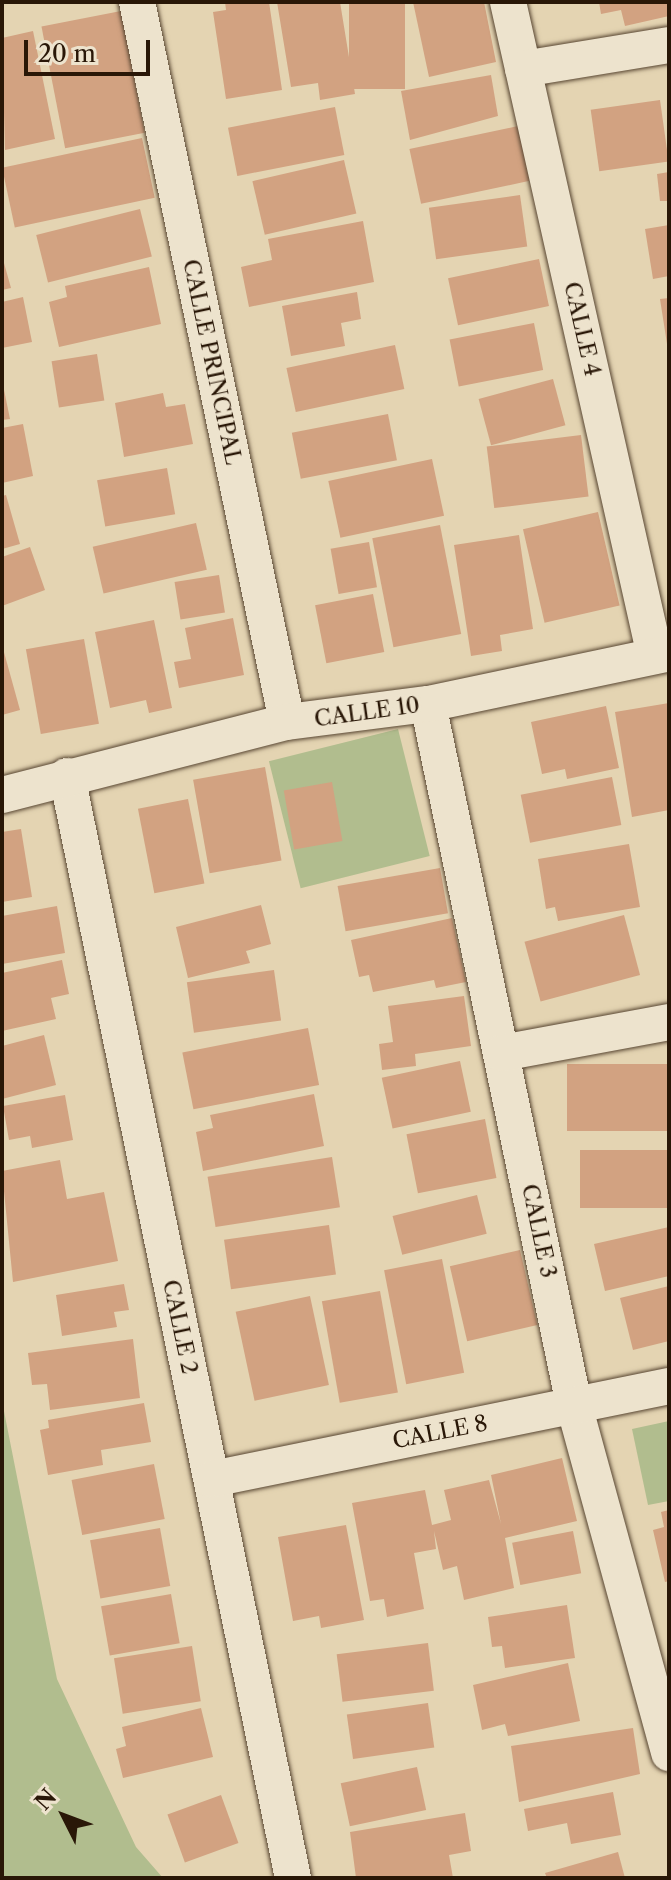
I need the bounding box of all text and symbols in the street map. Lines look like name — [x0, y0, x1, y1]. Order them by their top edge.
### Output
scale bar — [28, 24, 154, 74]
text: 20 m — [38, 39, 96, 68]
street label: CALLE PRINCIPAL — [177, 257, 247, 467]
street label: CALLE 4 — [558, 279, 606, 379]
street label: CALLE 10 — [313, 692, 421, 732]
street label: CALLE 3 — [516, 1182, 562, 1280]
street label: CALLE 2 — [157, 1277, 203, 1377]
street label: CALLE 8 — [390, 1410, 490, 1454]
north arrow — [24, 1776, 104, 1856]
text: N — [29, 1783, 62, 1816]

